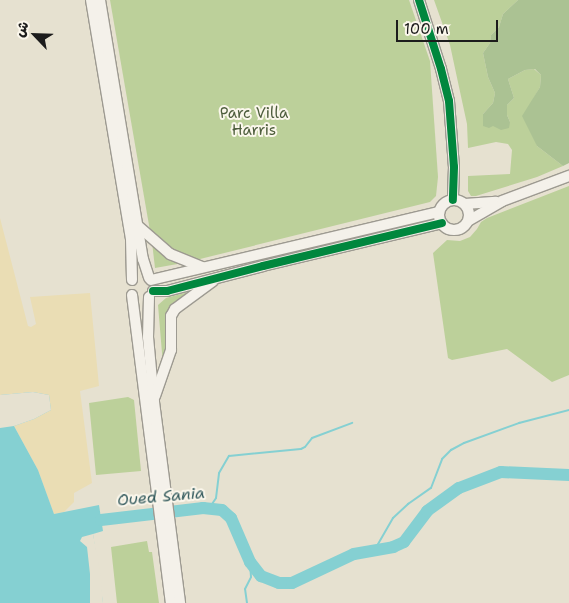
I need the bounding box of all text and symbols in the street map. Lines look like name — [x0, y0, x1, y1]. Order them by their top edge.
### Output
north arrow — [10, 10, 60, 60]
scale bar — [399, 10, 502, 42]
text: ش — [10, 18, 33, 40]
text: 100 m — [404, 19, 449, 39]
park label: Parc Villa Harris — [220, 104, 288, 139]
water label: Oued Sania — [116, 484, 206, 510]

